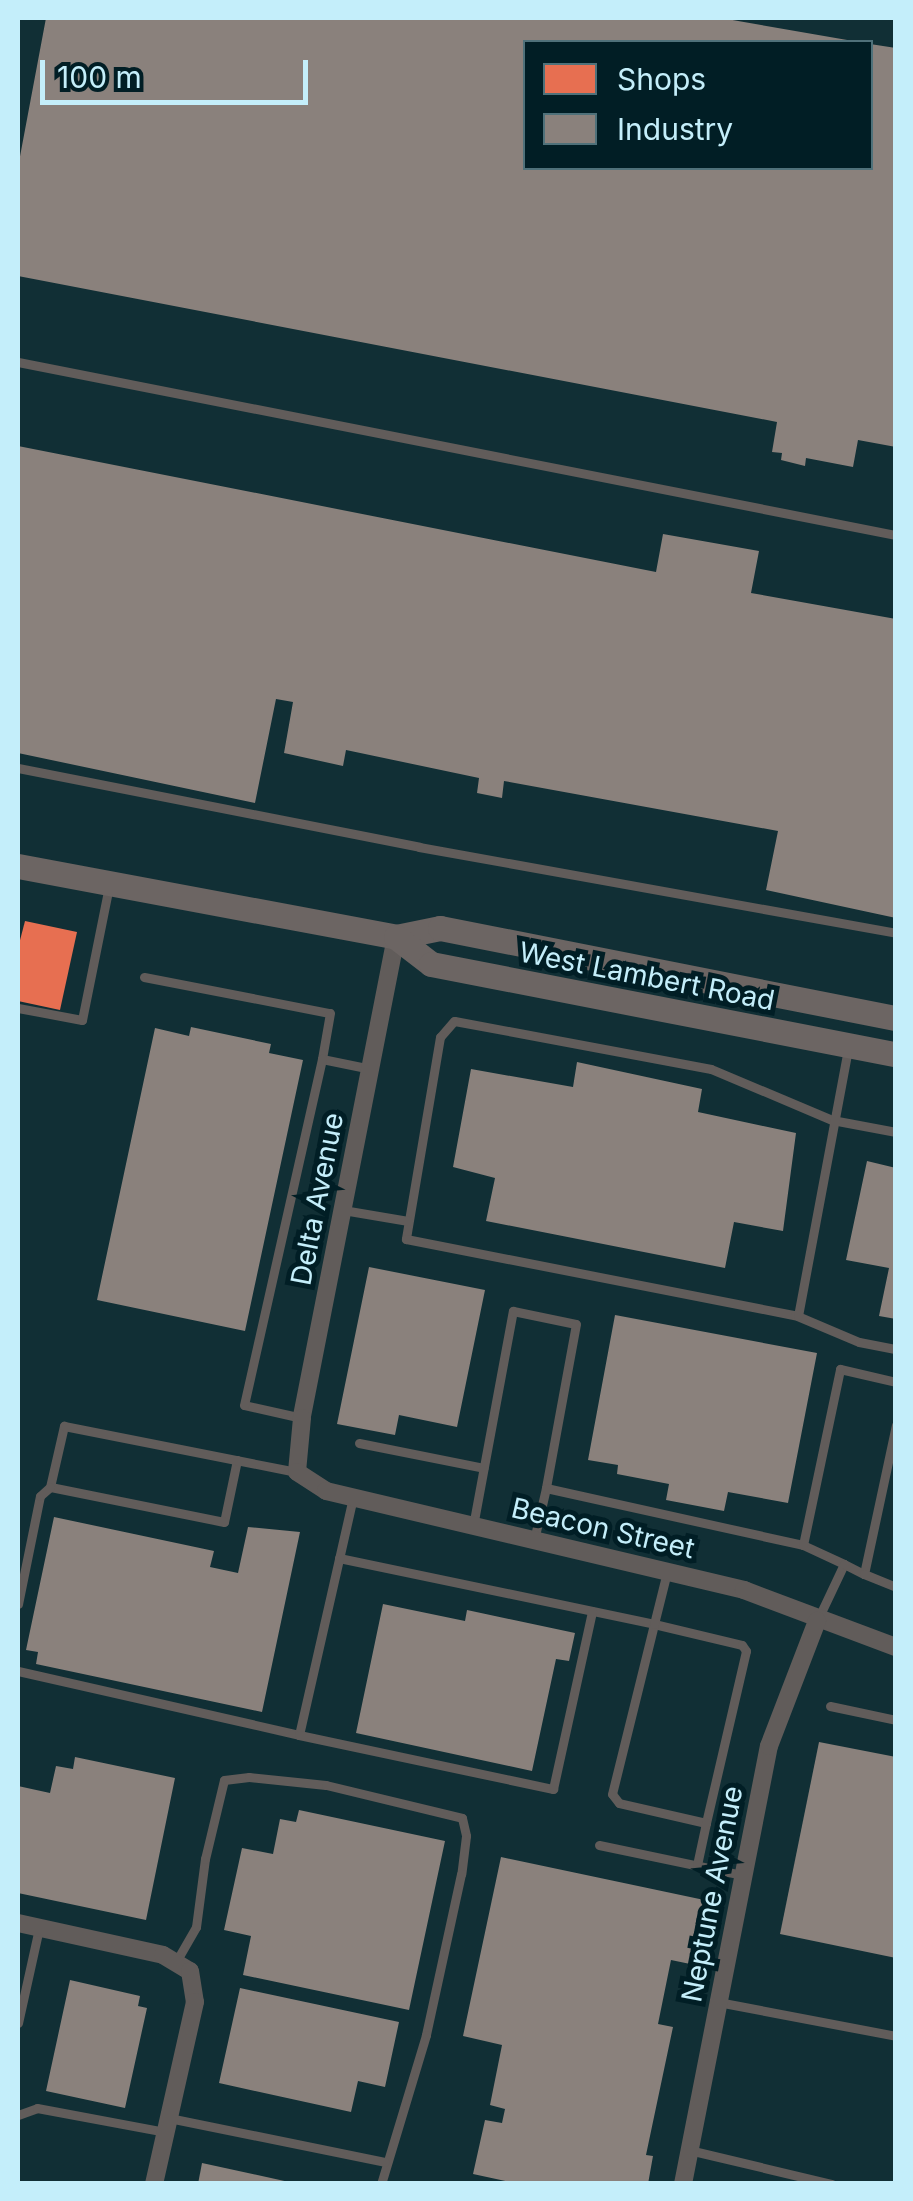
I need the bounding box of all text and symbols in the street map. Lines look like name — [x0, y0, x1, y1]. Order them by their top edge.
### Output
scale bar — [45, 40, 312, 102]
legend — [523, 40, 873, 170]
text: 100 m — [57, 59, 142, 95]
text: Shops — [617, 61, 706, 97]
text: Industry — [617, 111, 733, 147]
street label: West Lambert Road — [516, 935, 778, 1017]
street label: Delta Avenue — [284, 1110, 350, 1288]
street label: Beacon Street — [508, 1491, 698, 1565]
street label: Neptune Avenue — [675, 1783, 749, 2005]

